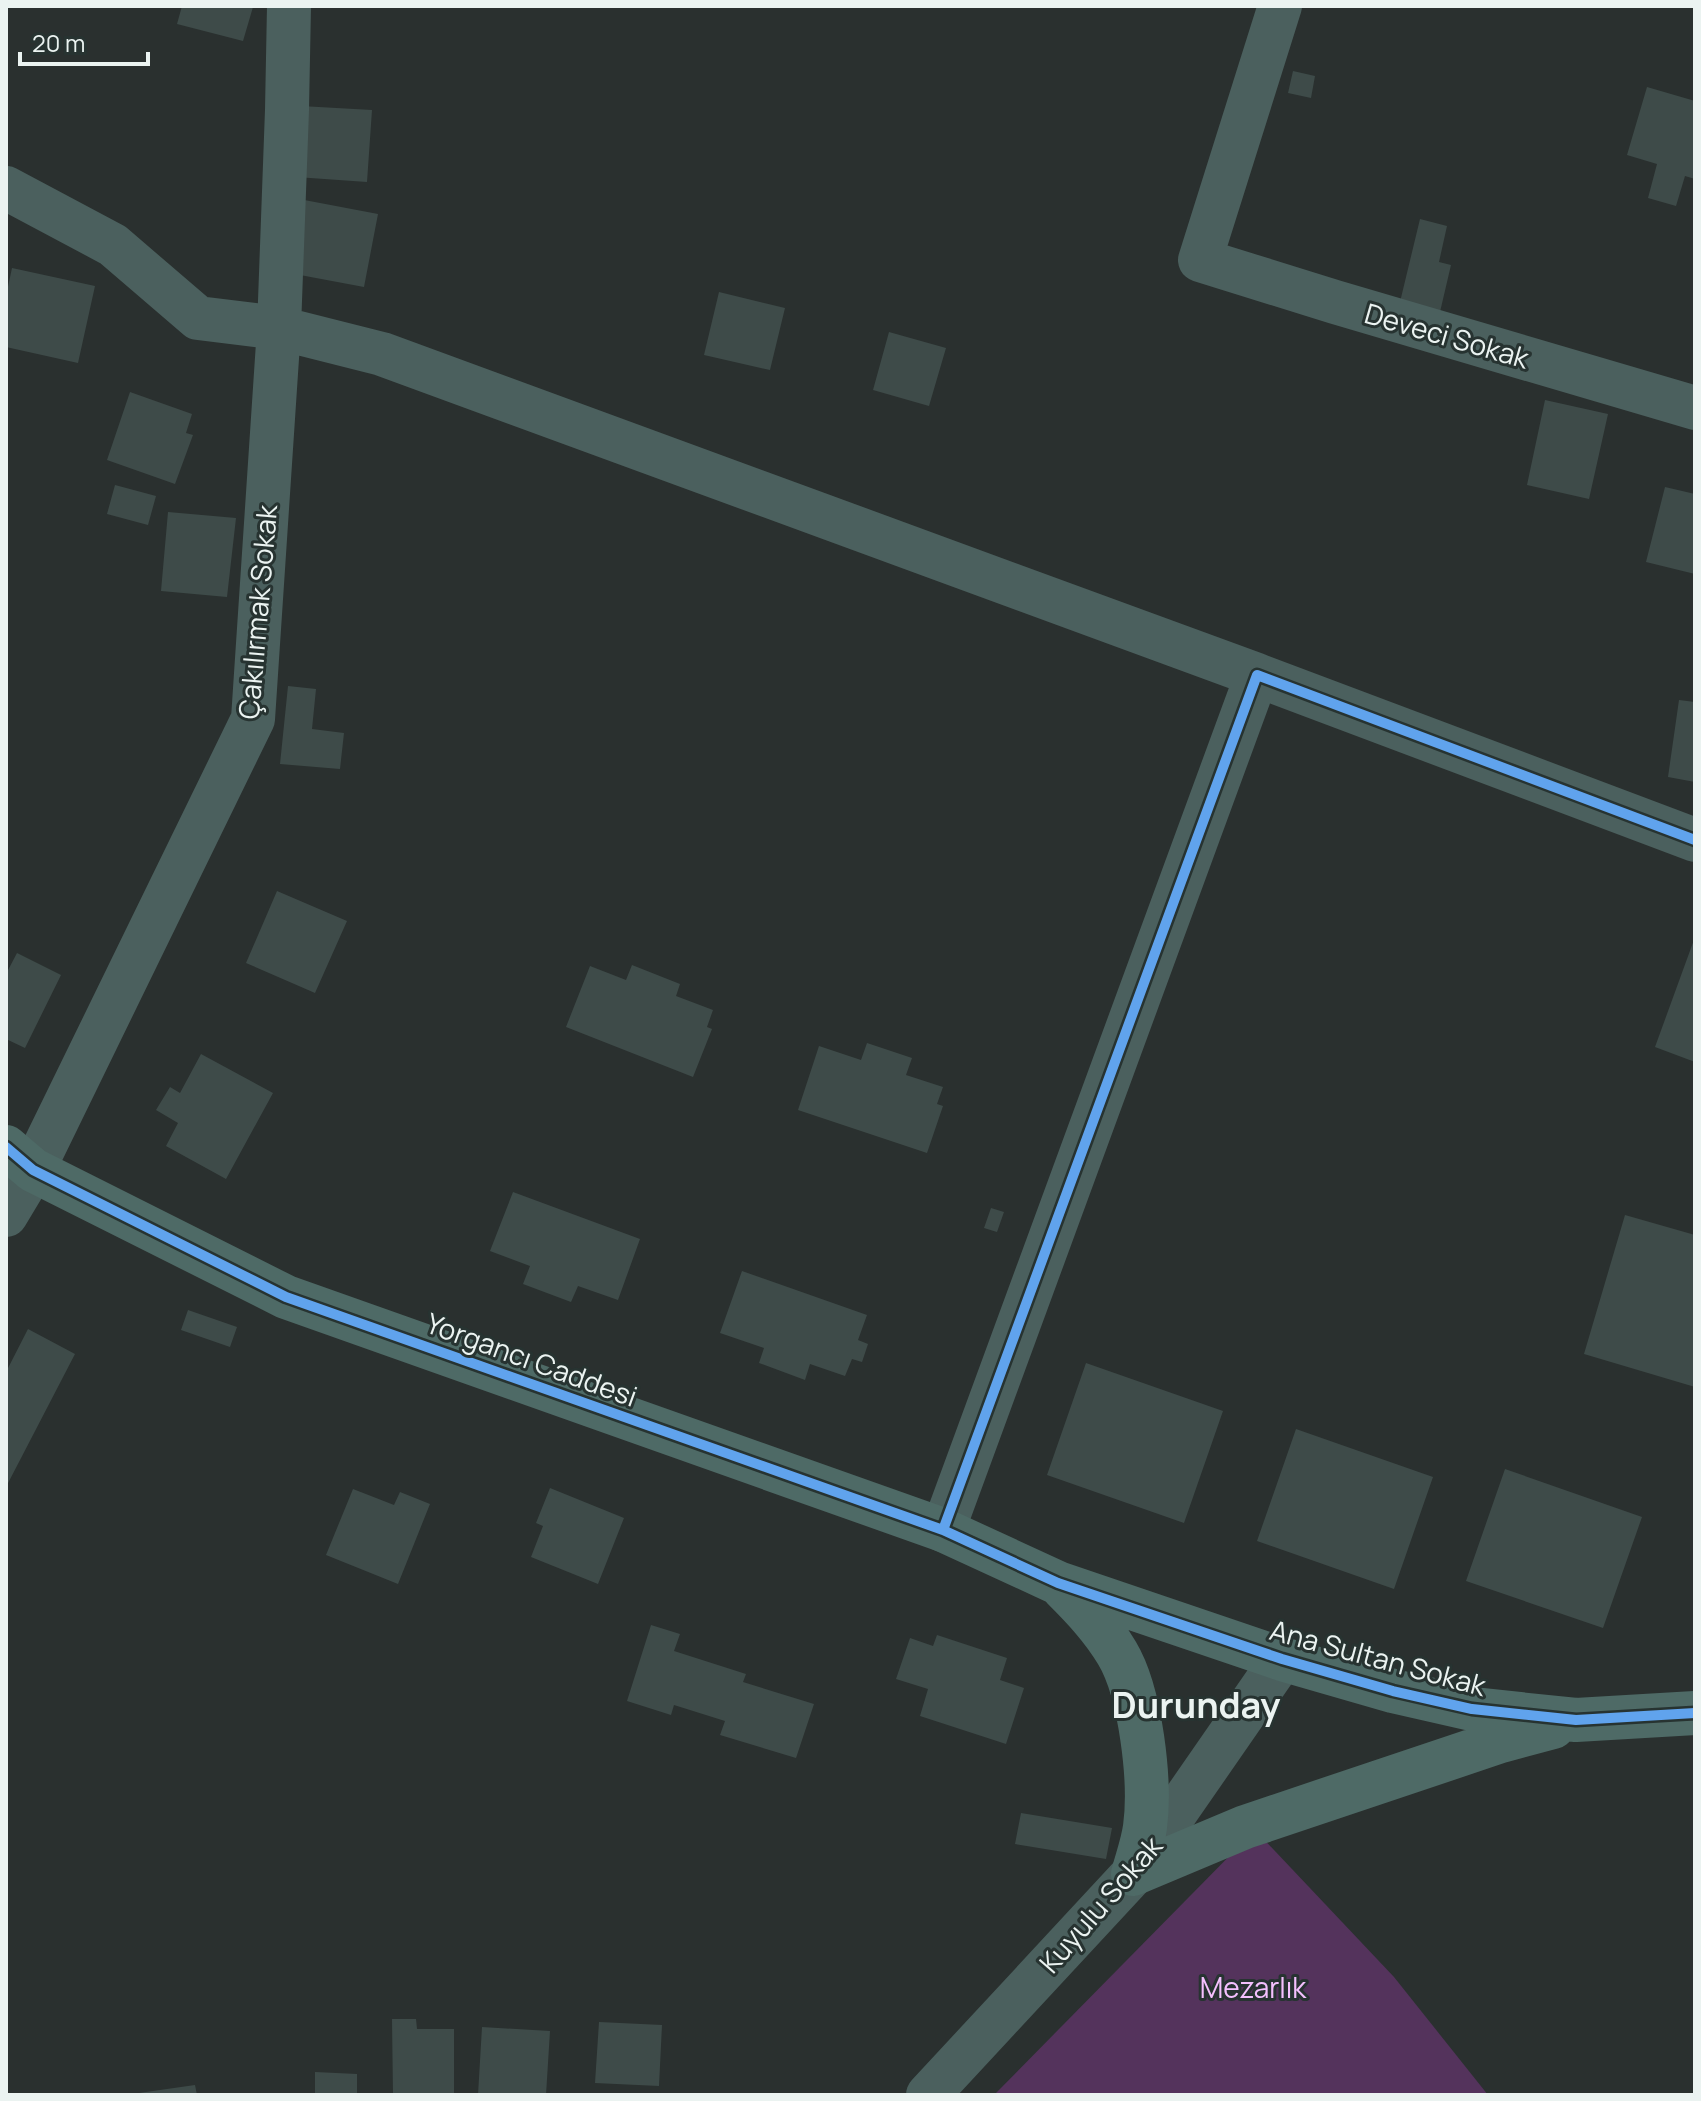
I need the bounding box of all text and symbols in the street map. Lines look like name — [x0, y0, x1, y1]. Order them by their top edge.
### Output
scale bar — [20, 16, 148, 66]
text: 20 m — [32, 26, 85, 59]
street label: Deveci Sokak — [1361, 293, 1535, 377]
street label: Çakılırmak Sokak — [229, 502, 285, 721]
street label: Yorgancı Caddesi — [421, 1303, 643, 1415]
street label: Ana Sultan Sokak — [1266, 1610, 1491, 1704]
district label: Durunday — [1112, 1680, 1280, 1729]
street label: Kuyulu Sokak — [1030, 1827, 1171, 1980]
park label: Mezarlık — [1200, 1968, 1307, 2006]

